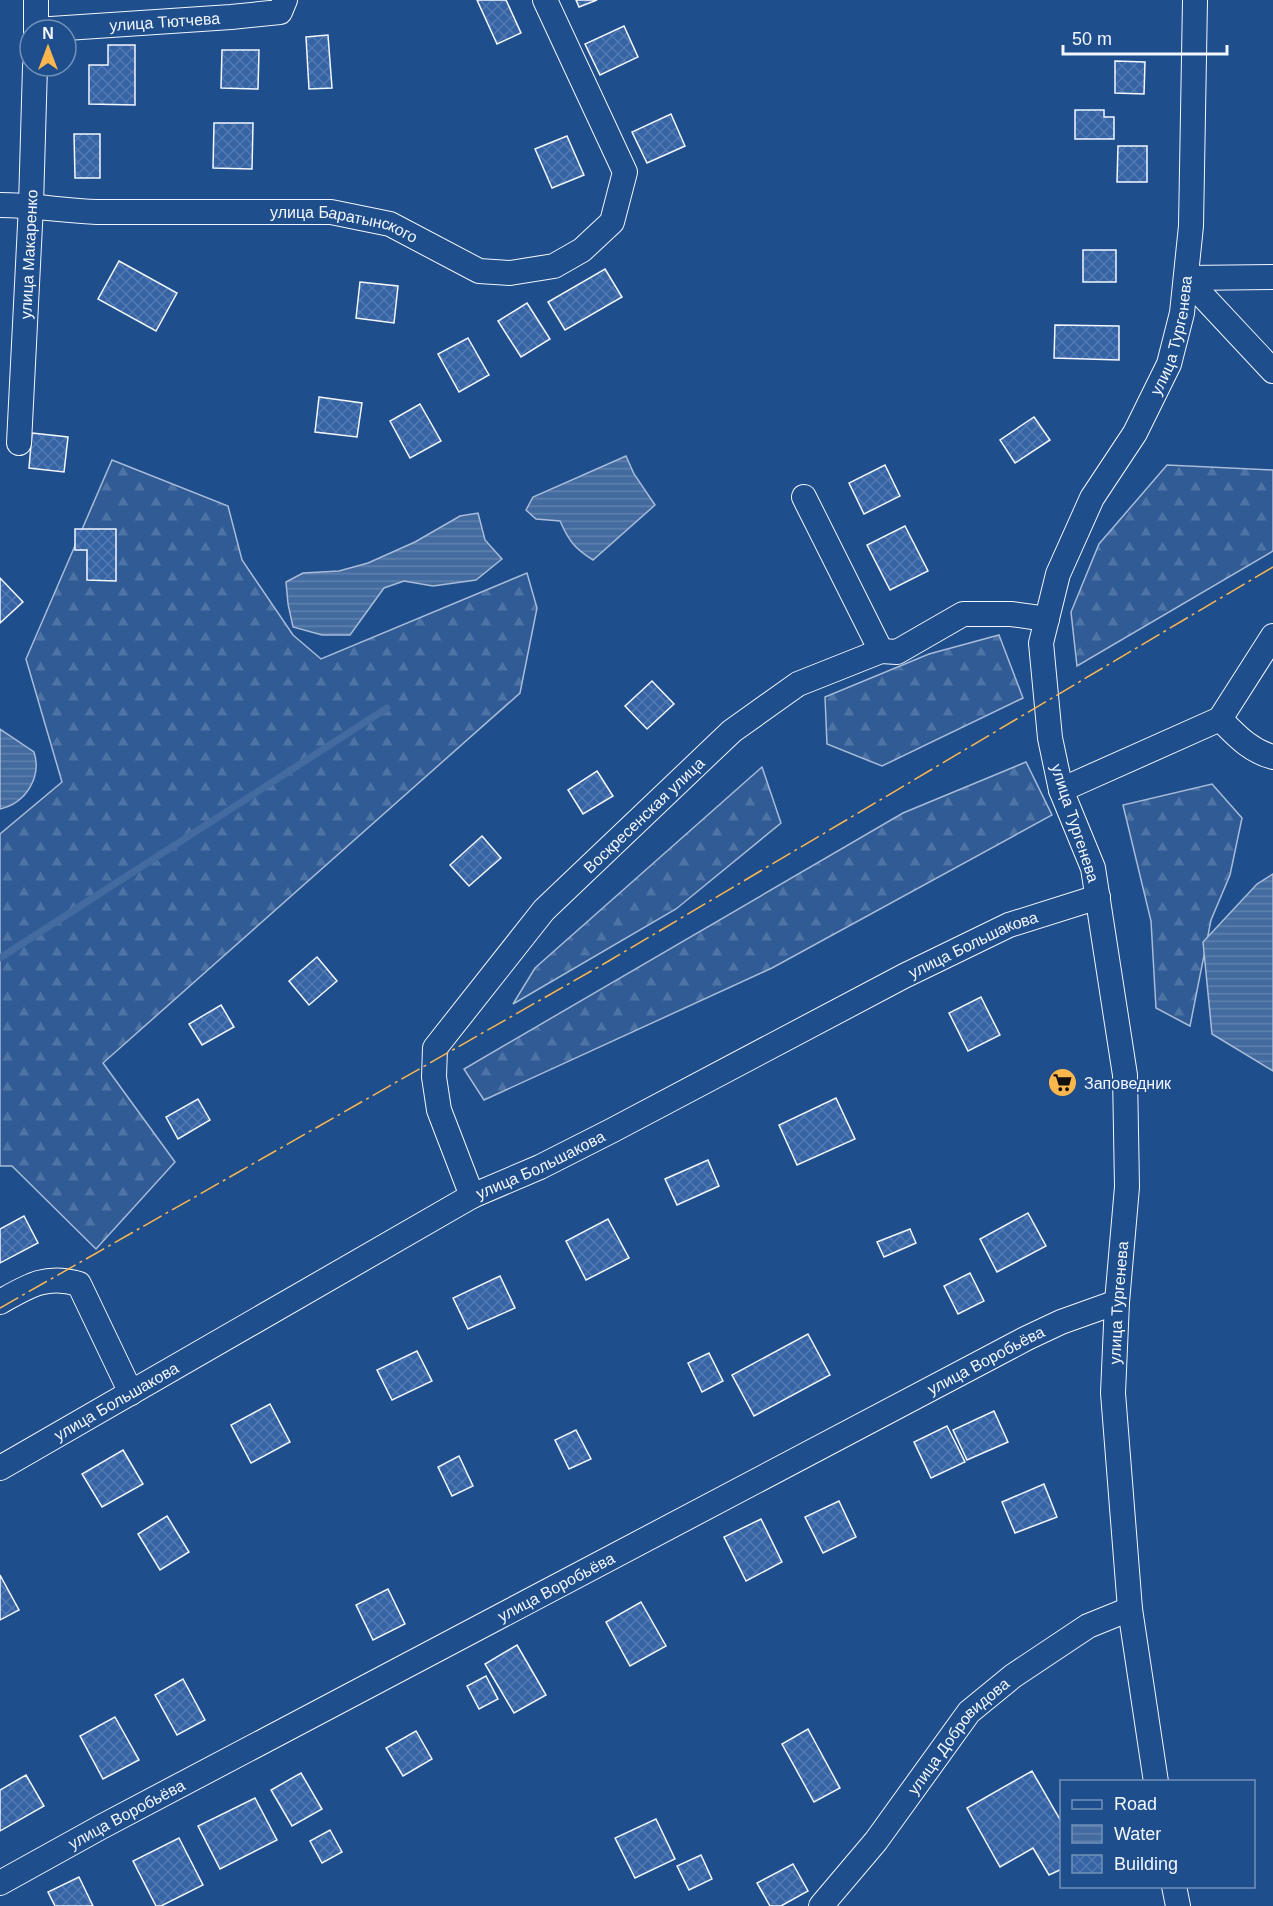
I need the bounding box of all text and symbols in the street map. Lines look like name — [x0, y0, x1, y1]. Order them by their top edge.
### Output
street label: улица Тютчева — [109, 9, 221, 34]
north arrow — [18, 18, 78, 78]
scale bar — [1063, 18, 1226, 56]
text: N — [42, 25, 54, 42]
text: 50 m — [1072, 29, 1112, 49]
street label: улица Макаренко — [17, 189, 40, 320]
street label: улица Баратынского — [270, 203, 421, 246]
street label: улица Тургенева — [1147, 275, 1194, 398]
street label: Воскресенская улица — [580, 754, 707, 876]
street label: улица Тургенева — [1048, 762, 1102, 884]
street label: улица Большакова — [906, 908, 1040, 981]
supermarket icon: Заповедник — [1047, 1067, 1079, 1099]
place label: Заповедник — [1084, 1075, 1172, 1092]
street label: улица Большакова — [473, 1127, 608, 1202]
street label: улица Тургенева — [1106, 1240, 1131, 1365]
street label: улица Воробьёва — [924, 1323, 1047, 1398]
street label: улица Большакова — [51, 1359, 181, 1443]
street label: улица Воробьёва — [495, 1549, 617, 1624]
street label: улица Добровидова — [904, 1674, 1012, 1798]
street label: улица Воробьёва — [65, 1776, 188, 1852]
legend — [1060, 1780, 1255, 1888]
text: Road — [1114, 1794, 1157, 1814]
text: Water — [1114, 1824, 1161, 1844]
text: Building — [1114, 1854, 1178, 1874]

